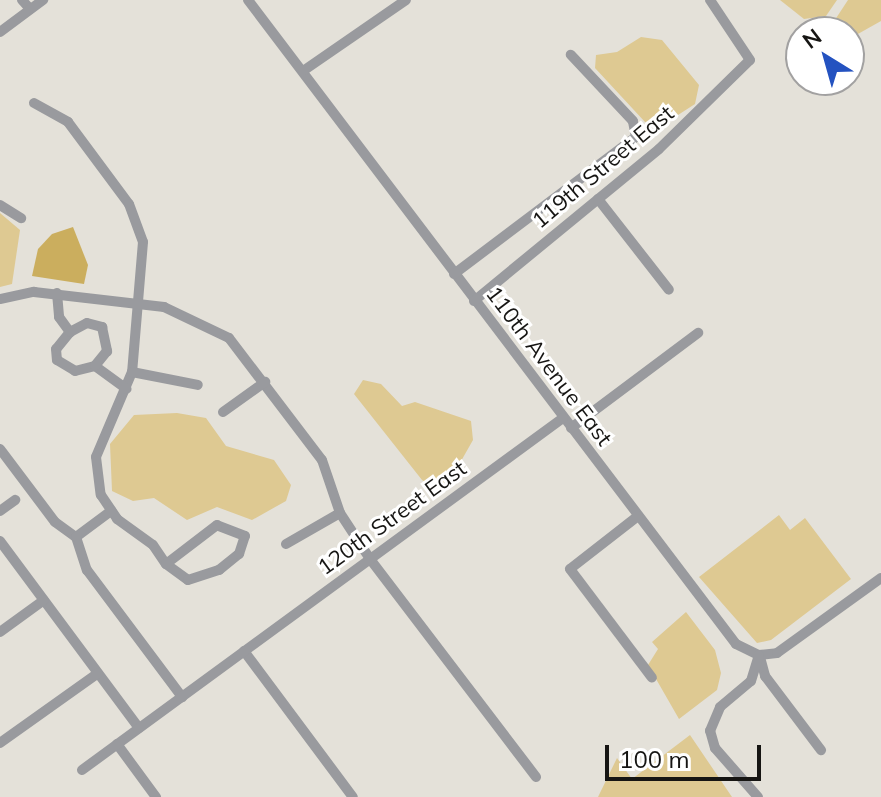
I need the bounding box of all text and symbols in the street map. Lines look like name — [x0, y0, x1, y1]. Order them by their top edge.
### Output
north arrow — [785, 16, 865, 96]
text: N — [797, 22, 827, 55]
street label: 119th Street East — [527, 100, 679, 234]
street label: 110th Avenue East — [480, 281, 618, 451]
street label: 120th Street East — [313, 455, 471, 581]
scale bar — [609, 729, 765, 779]
text: 100 m — [619, 744, 690, 774]

